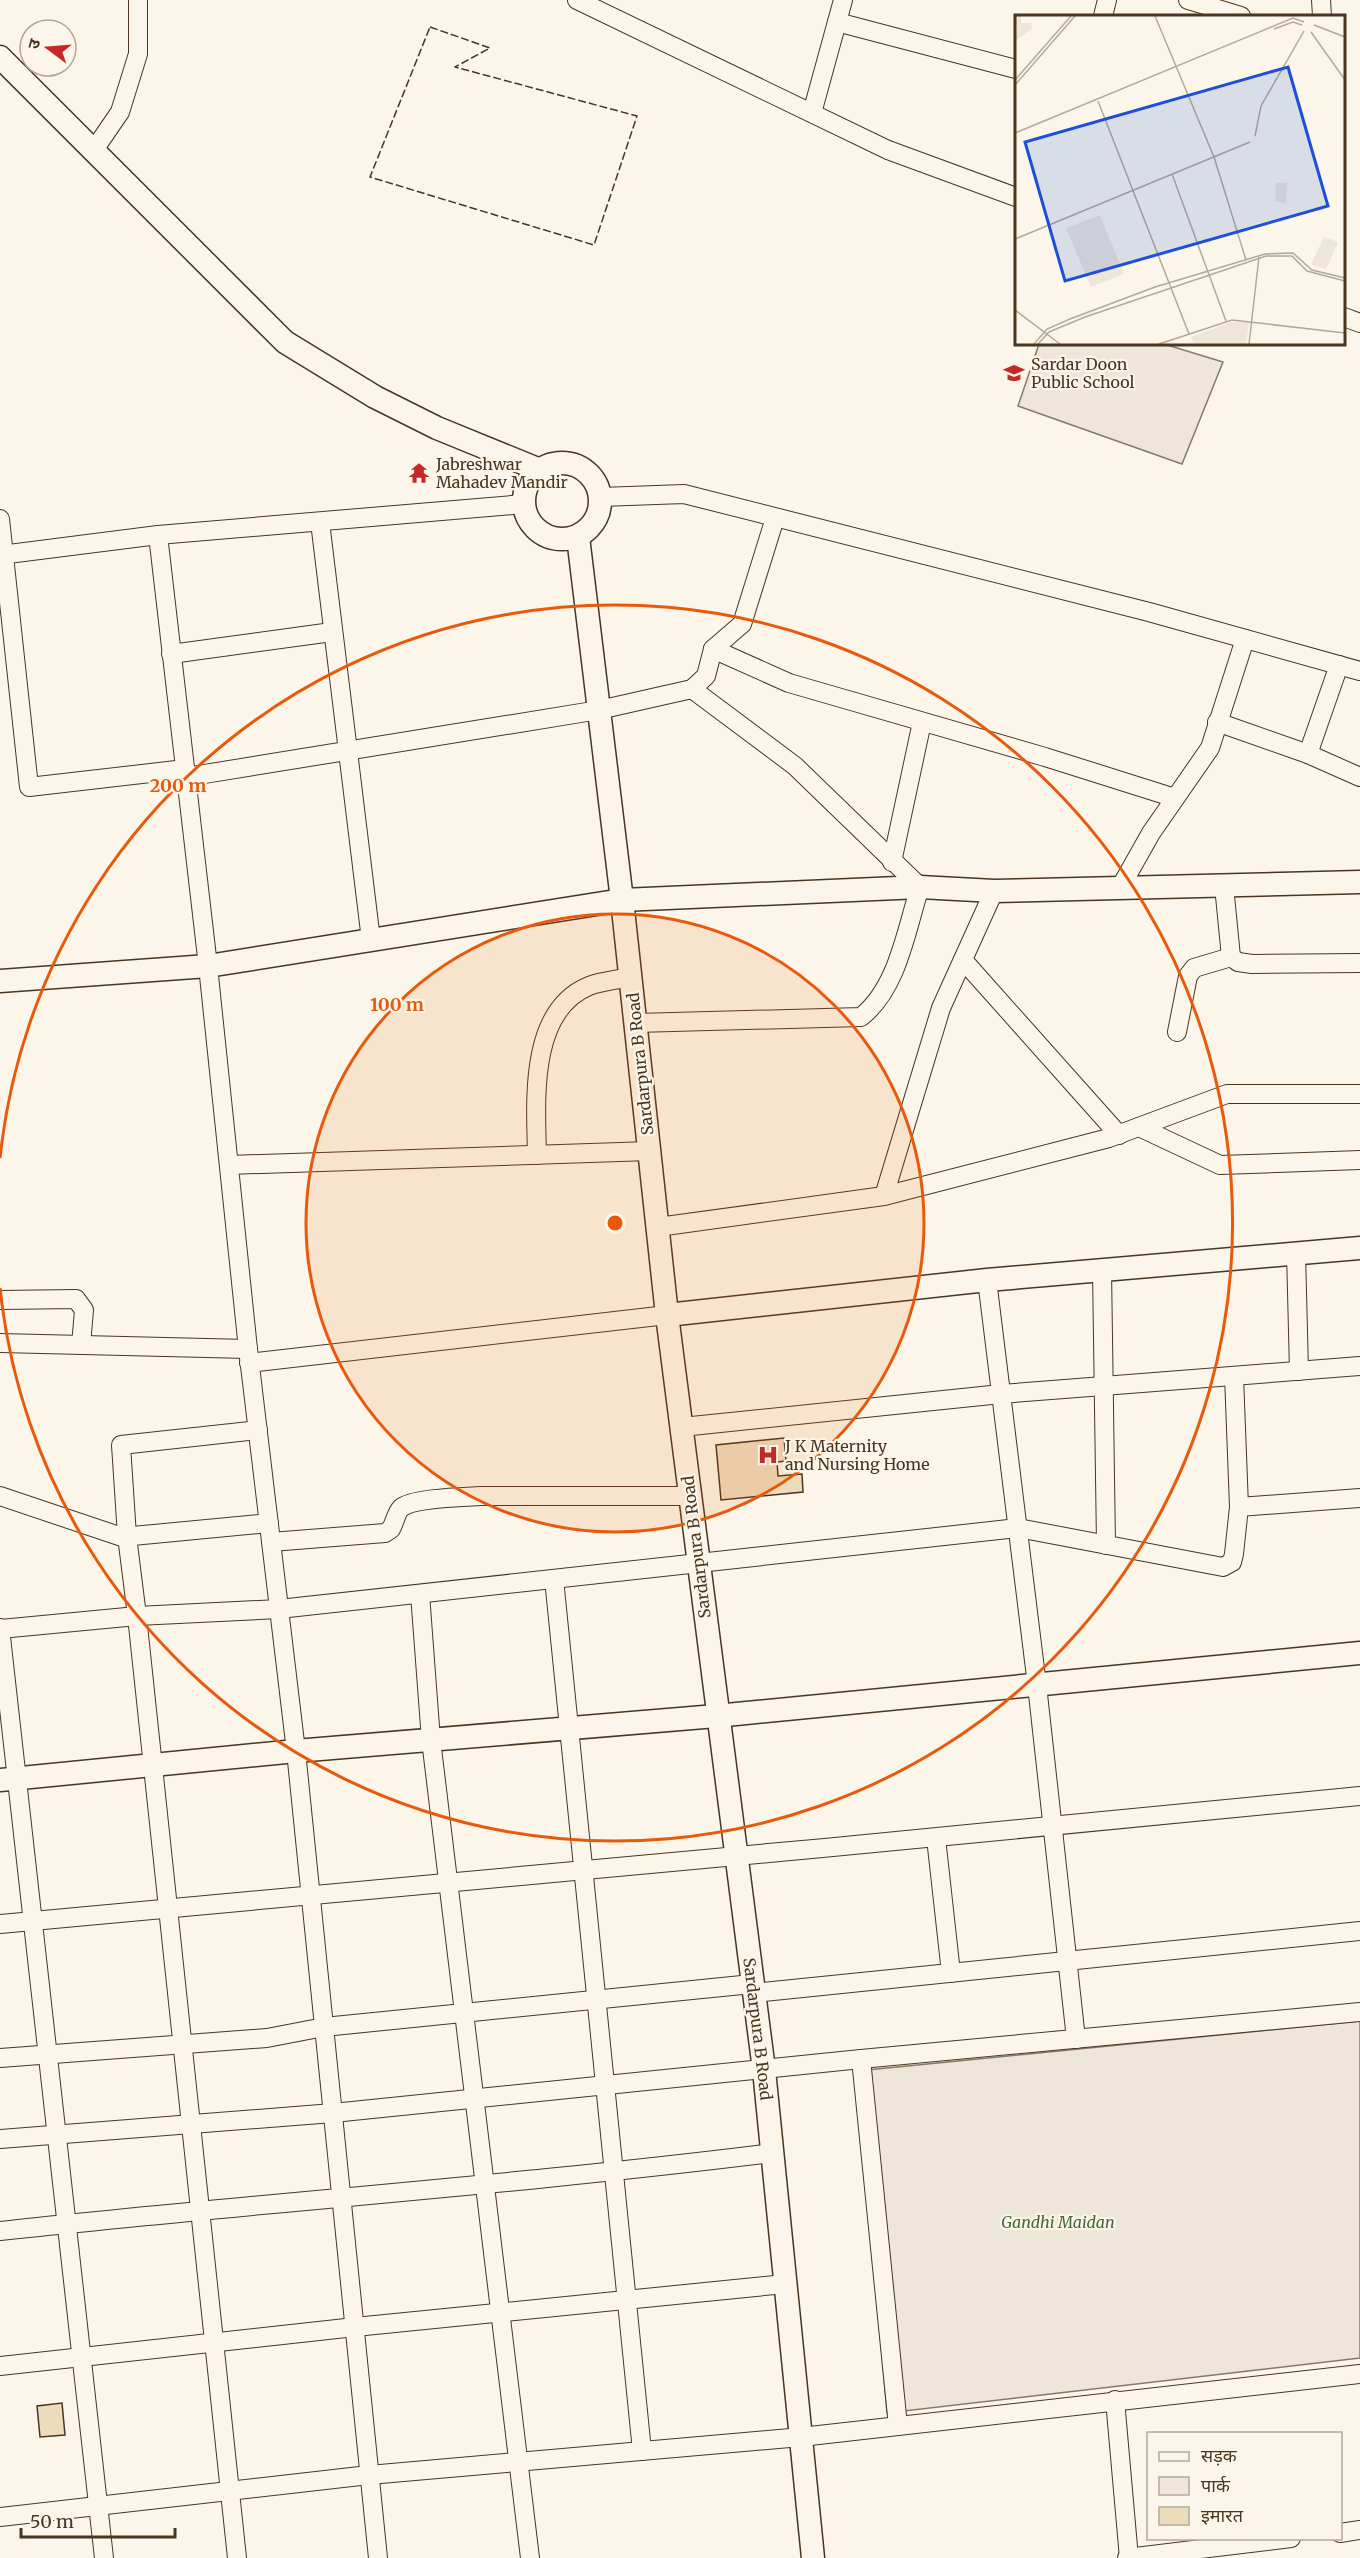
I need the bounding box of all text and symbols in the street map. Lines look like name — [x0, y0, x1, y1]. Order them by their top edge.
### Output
inset map — [1015, 15, 1345, 345]
north arrow — [18, 18, 78, 78]
text: उ — [23, 36, 45, 51]
place label: Sardar Doon Public School — [1031, 354, 1135, 392]
school or university icon: Sardar Doon Public School — [1002, 361, 1026, 385]
place label: Jabreshwar Mahadev Mandir — [435, 454, 568, 492]
temple icon: Jabreshwar Mahadev Mandir — [407, 461, 431, 485]
text: 200 m — [150, 774, 206, 797]
street label: Sardarpura B Road — [623, 991, 657, 1136]
text: 100 m — [370, 993, 424, 1016]
centre of rings — [605, 1213, 625, 1233]
place label: J K Maternity and Nursing Home — [784, 1436, 930, 1474]
hospital icon: J K Maternity and Nursing Home — [756, 1443, 780, 1467]
street label: Sardarpura B Road — [677, 1474, 715, 1619]
street label: Sardarpura B Road — [739, 1957, 777, 2102]
park label: Gandhi Maidan — [1001, 2212, 1115, 2232]
legend — [1147, 2432, 1342, 2540]
text: सड़क — [1201, 2444, 1238, 2467]
text: पार्क — [1201, 2474, 1231, 2497]
scale bar — [21, 2501, 176, 2539]
text: इमारत — [1201, 2504, 1244, 2527]
text: 50 m — [30, 2510, 74, 2533]

